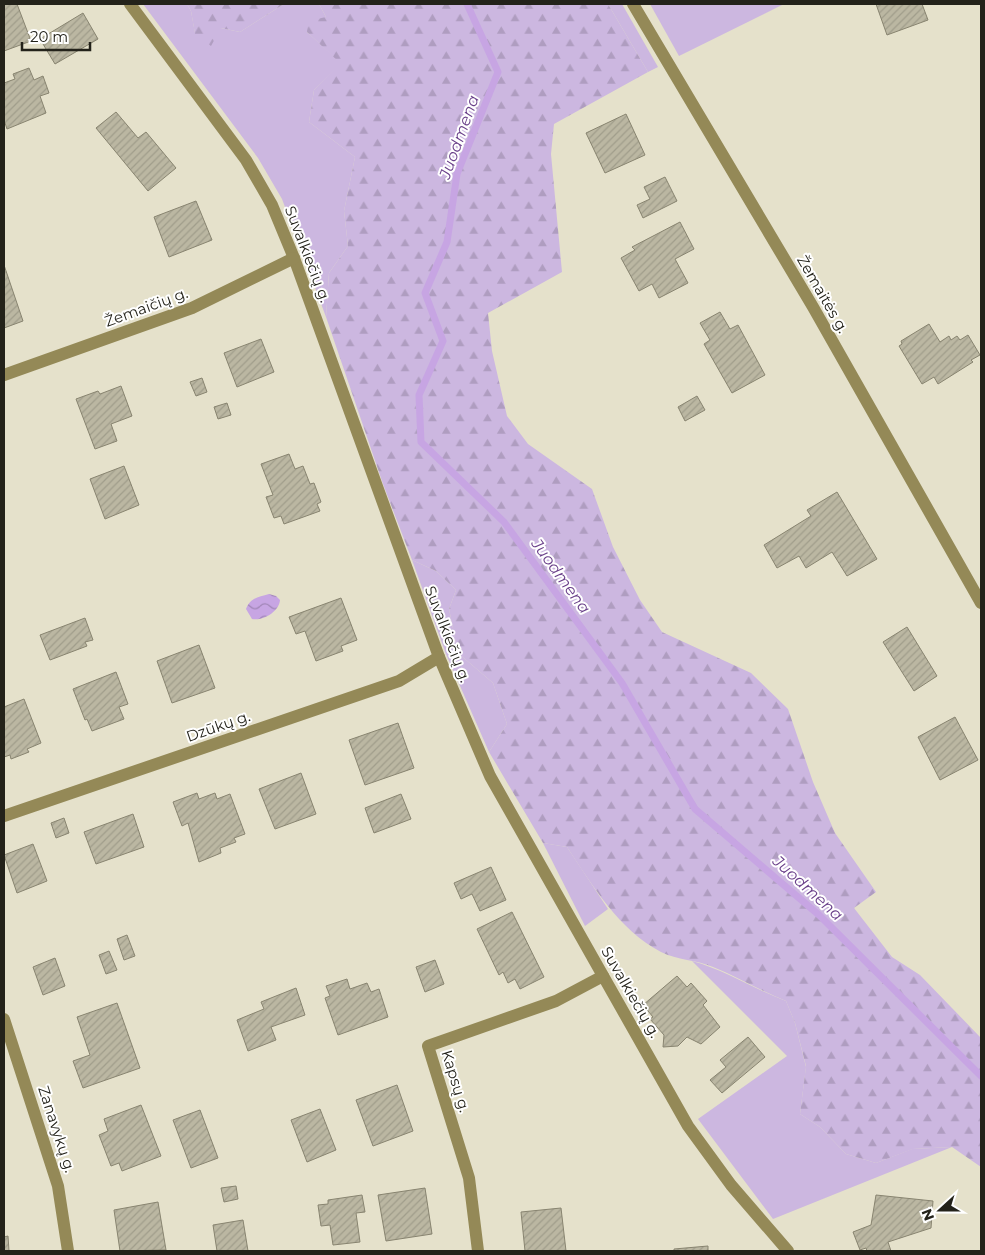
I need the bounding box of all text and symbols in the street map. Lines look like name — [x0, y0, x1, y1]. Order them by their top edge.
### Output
scale bar — [22, 20, 90, 52]
text: 20 m — [30, 27, 68, 46]
water label: Juodmena — [435, 92, 483, 182]
street label: Suvalkiečių g. — [281, 203, 335, 305]
street label: Žemaitės g. — [793, 252, 853, 336]
street label: Žemaičių g. — [102, 283, 190, 331]
water label: Juodmena — [527, 534, 595, 617]
street label: Suvalkiečių g. — [421, 583, 475, 685]
street label: Dzūkų g. — [184, 706, 252, 746]
water label: Juodmena — [768, 851, 847, 925]
street label: Suvalkiečių g. — [597, 943, 665, 1041]
street label: Kapsų g. — [438, 1047, 474, 1115]
street label: Zanavykų g. — [34, 1083, 80, 1175]
north arrow — [915, 1185, 965, 1235]
text: N — [917, 1206, 938, 1223]

